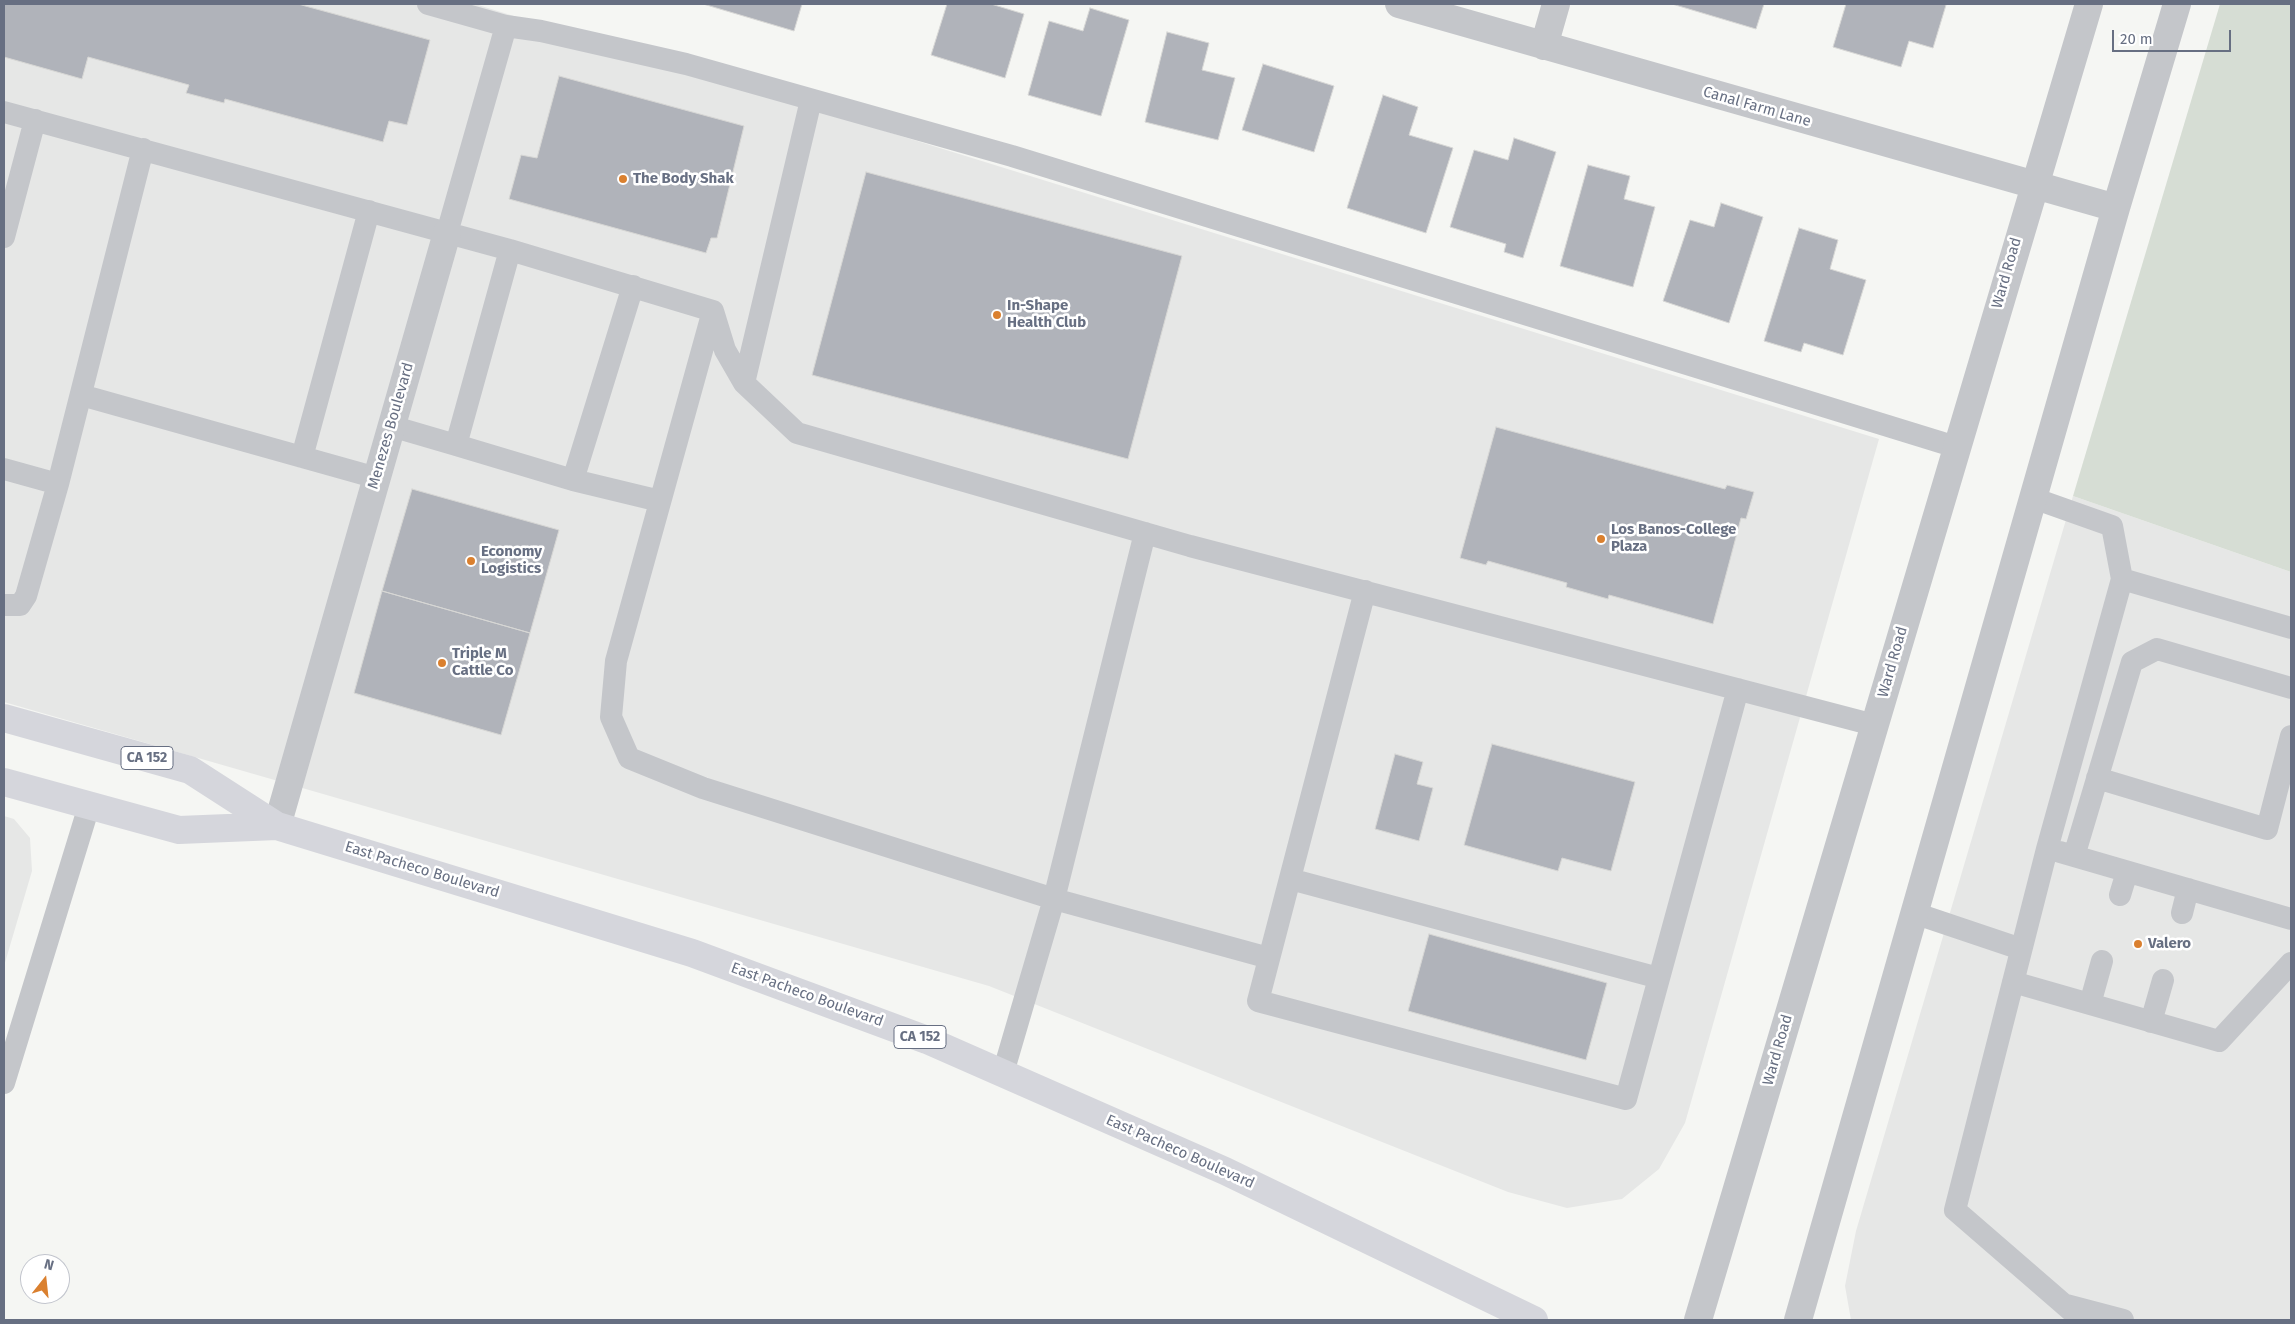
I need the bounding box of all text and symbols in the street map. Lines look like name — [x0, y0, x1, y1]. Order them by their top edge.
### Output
scale bar — [2115, 20, 2234, 52]
text: 20 m — [2120, 30, 2153, 48]
street label: Canal Farm Lane — [1701, 83, 1813, 131]
place label: The Body Shak — [633, 170, 734, 188]
marker: The Body Shak — [617, 173, 629, 185]
street label: Ward Road — [1988, 235, 2026, 311]
place label: In-Shape Health Club — [1007, 297, 1086, 332]
marker: In-Shape Health Club — [991, 309, 1003, 321]
street label: Menezes Boulevard — [364, 361, 418, 491]
place label: Los Banos-College Plaza — [1611, 521, 1736, 556]
marker: Los Banos-College Plaza — [1595, 533, 1607, 545]
place label: Economy Logistics — [481, 543, 542, 578]
marker: Economy Logistics — [465, 555, 477, 567]
street label: Ward Road — [1874, 624, 1912, 700]
place label: Triple M Cattle Co — [452, 645, 513, 680]
marker: Triple M Cattle Co — [436, 657, 448, 669]
road number: CA 152 — [121, 746, 173, 770]
street label: East Pacheco Boulevard — [343, 838, 501, 902]
place label: Valero — [2148, 935, 2191, 953]
marker: Valero — [2132, 938, 2144, 950]
street label: East Pacheco Boulevard — [728, 959, 886, 1031]
street label: Ward Road — [1759, 1012, 1797, 1088]
road number: CA 152 — [894, 1026, 946, 1048]
street label: East Pacheco Boulevard — [1103, 1111, 1257, 1193]
north arrow — [20, 1254, 70, 1304]
text: N — [42, 1256, 56, 1275]

